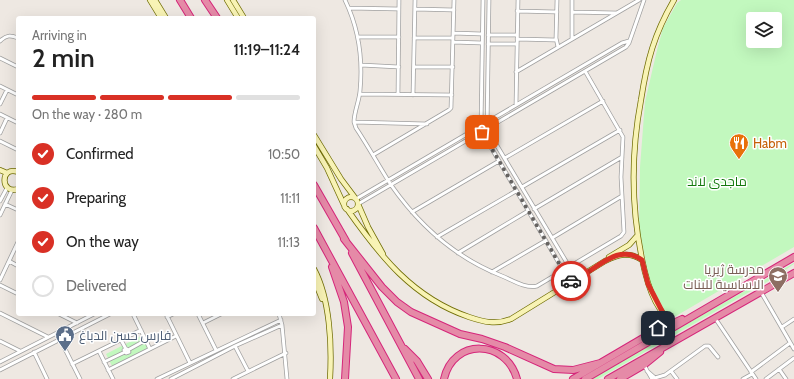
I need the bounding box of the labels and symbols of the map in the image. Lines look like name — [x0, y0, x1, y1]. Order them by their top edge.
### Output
pin — [465, 115, 499, 149]
restaurant icon: Habm — [728, 132, 750, 160]
place label: Habm — [753, 135, 787, 151]
park label: ماجدی لاند — [687, 173, 747, 189]
courier — [551, 261, 591, 301]
place label: مدرسة ژيريا الاساسية للبنات — [683, 261, 764, 292]
school or university icon: مدرسة ژيريا الاساسية للبنات — [767, 265, 789, 293]
pin — [641, 311, 675, 345]
public building icon: فارس حسن الدباغ — [54, 324, 76, 352]
place label: فارس حسن الدباغ — [79, 327, 172, 344]

